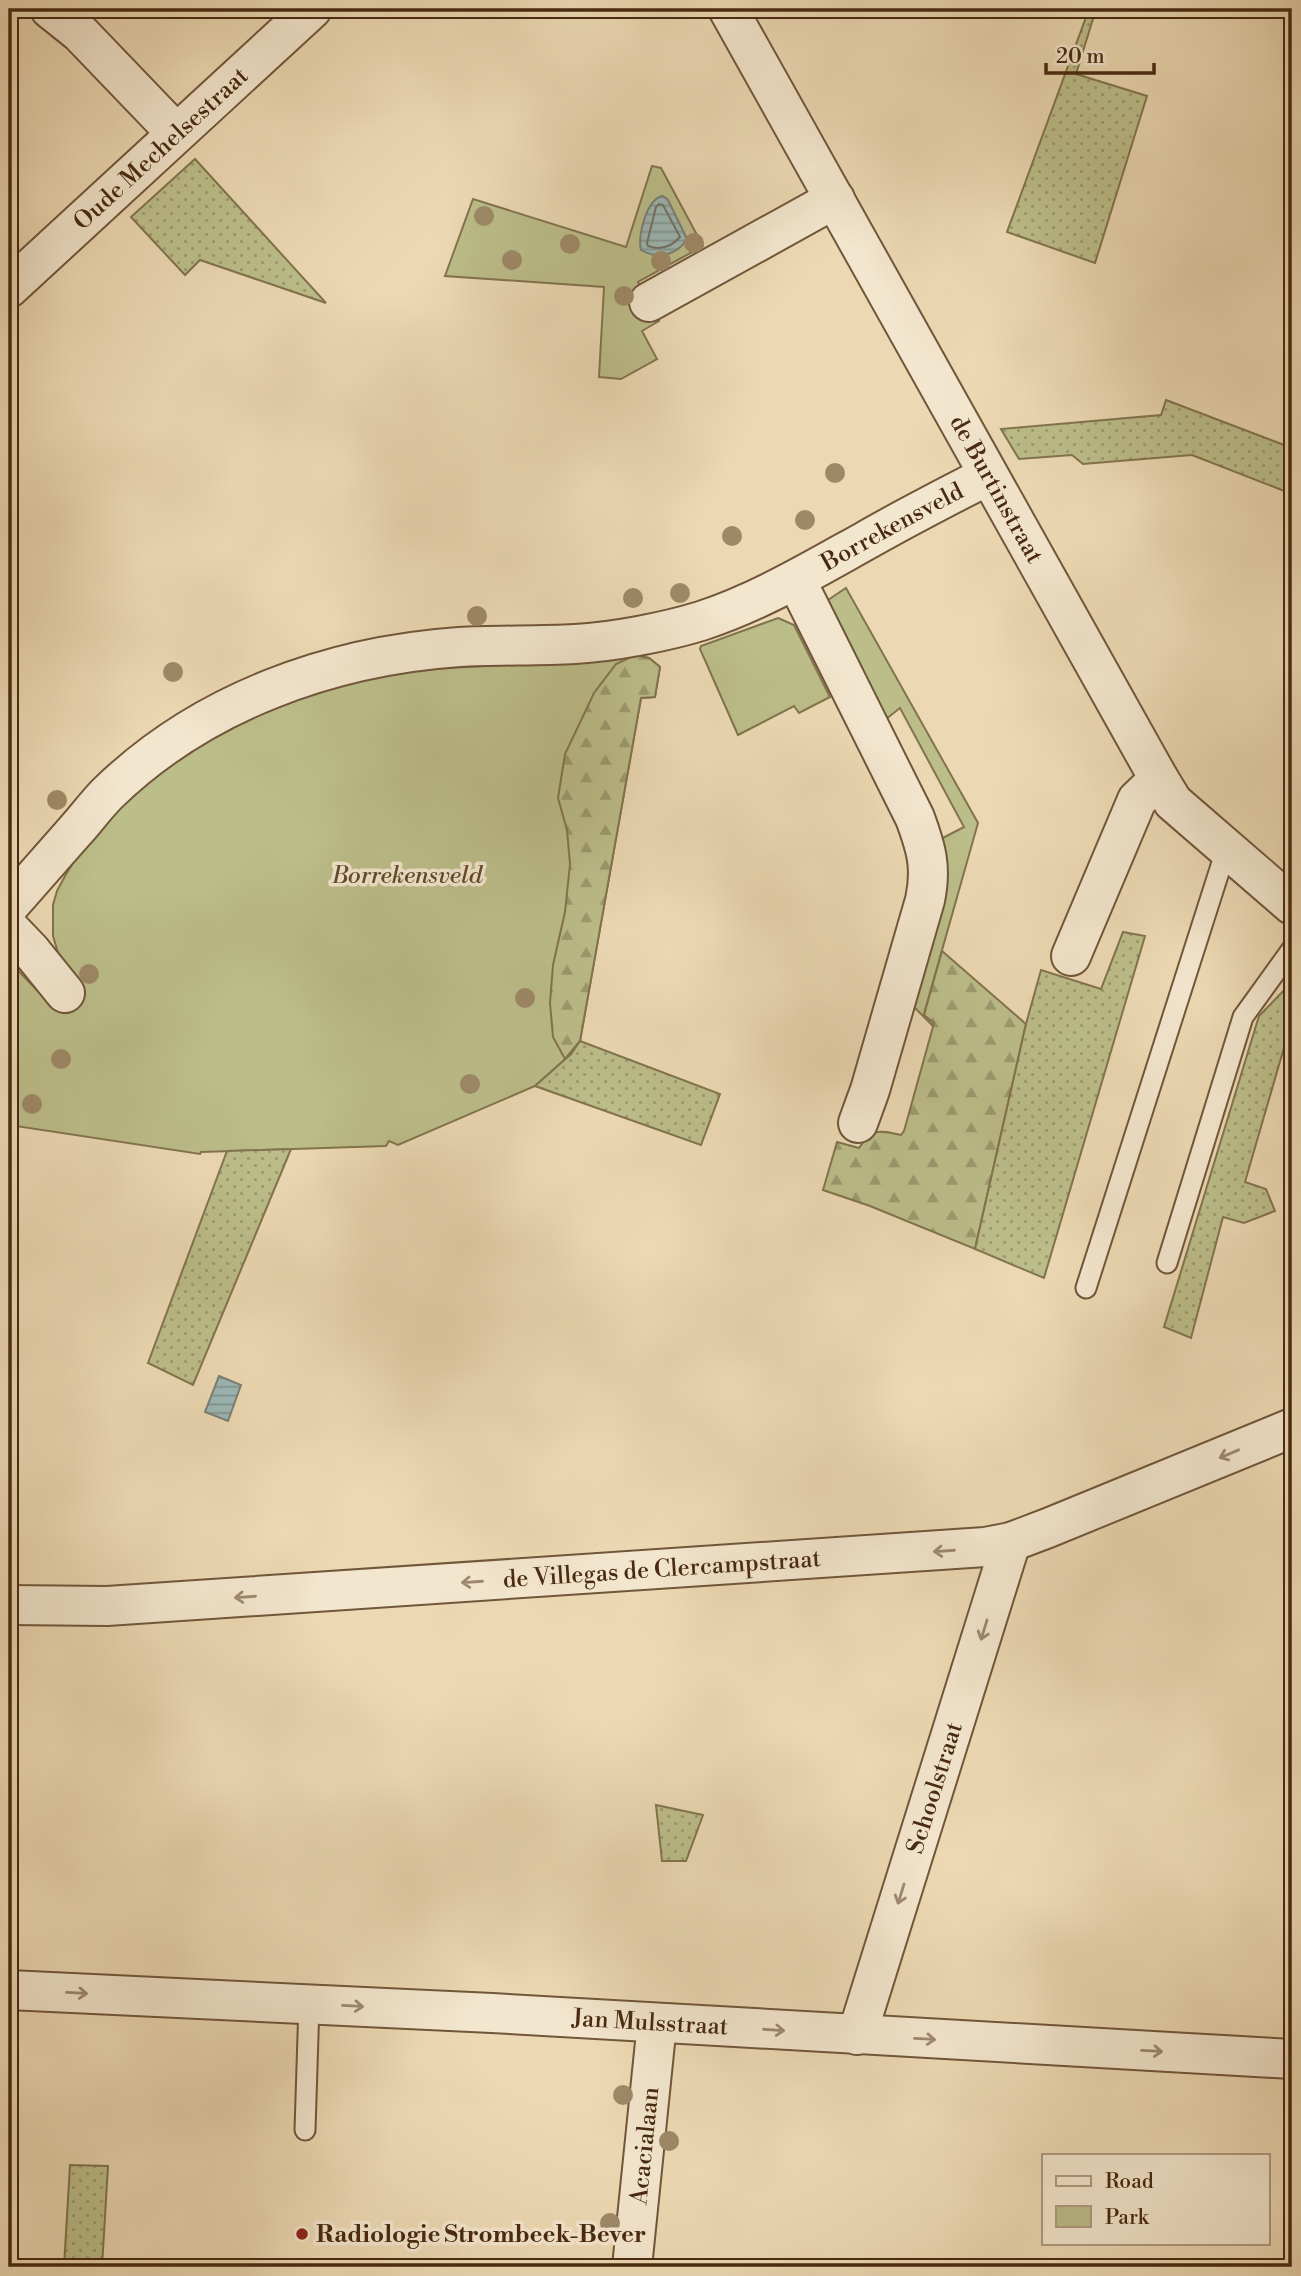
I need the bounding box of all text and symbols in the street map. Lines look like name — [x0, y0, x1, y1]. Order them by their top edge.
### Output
scale bar — [1046, 32, 1154, 76]
text: 20 m — [1056, 44, 1105, 70]
street label: Oude Mechelsestraat — [68, 61, 255, 237]
street label: de Burtinstraat — [942, 410, 1049, 569]
street label: Borrekensveld — [815, 476, 969, 579]
park label: Borrekensveld — [331, 861, 484, 891]
one-way arrow — [1219, 1449, 1241, 1462]
street label: de Villegas de Clercampstraat — [502, 1544, 822, 1595]
one-way arrow — [932, 1544, 955, 1557]
one-way arrow — [461, 1575, 484, 1588]
one-way arrow — [234, 1590, 257, 1603]
one-way arrow — [976, 1619, 989, 1641]
street label: Schoolstraat — [901, 1718, 970, 1858]
one-way arrow — [893, 1883, 906, 1905]
one-way arrow — [65, 1987, 88, 2000]
one-way arrow — [341, 2000, 364, 2013]
street label: Jan Mulsstraat — [570, 2004, 730, 2043]
one-way arrow — [762, 2024, 784, 2037]
one-way arrow — [913, 2033, 936, 2046]
one-way arrow — [1140, 2045, 1163, 2058]
street label: Acacialaan — [624, 2086, 666, 2207]
legend — [1042, 2154, 1270, 2244]
text: Road — [1105, 2169, 1154, 2195]
text: Park — [1105, 2205, 1150, 2231]
place label: Radiologie Strombeek-Bever — [316, 2220, 646, 2250]
marker: Radiologie Strombeek-Bever — [294, 2226, 310, 2242]

